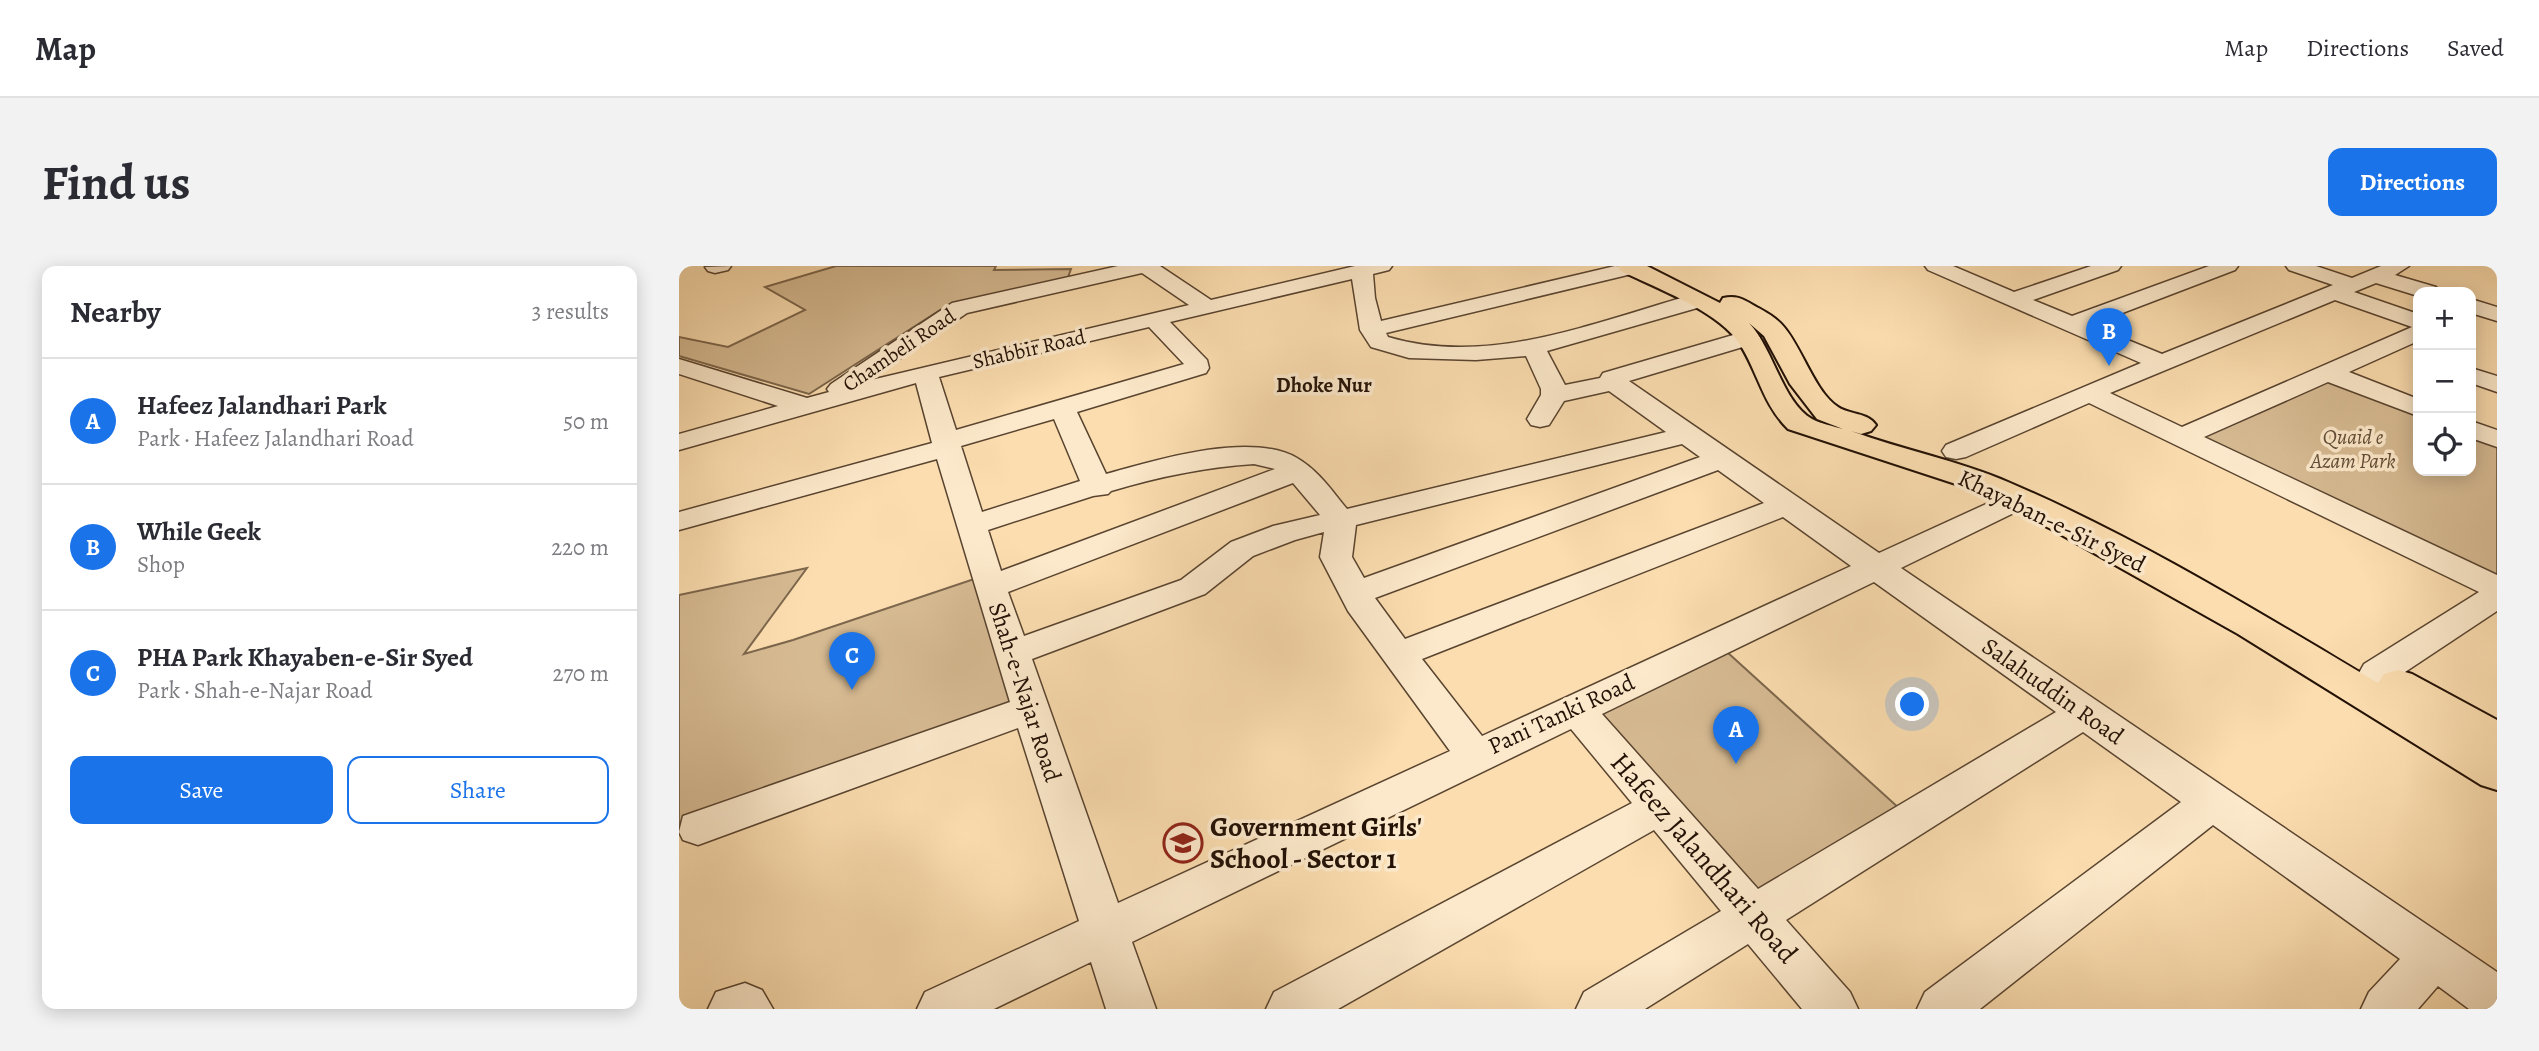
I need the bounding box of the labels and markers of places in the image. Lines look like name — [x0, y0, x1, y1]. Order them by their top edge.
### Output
pin: B — [2086, 308, 2132, 366]
pin: C — [829, 632, 875, 690]
pin: A — [1713, 706, 1759, 764]
place label: Government Girls' School - Sector 1 — [1210, 808, 1422, 878]
school or university icon: Government Girls' School - Sector 1 — [1162, 822, 1204, 864]

